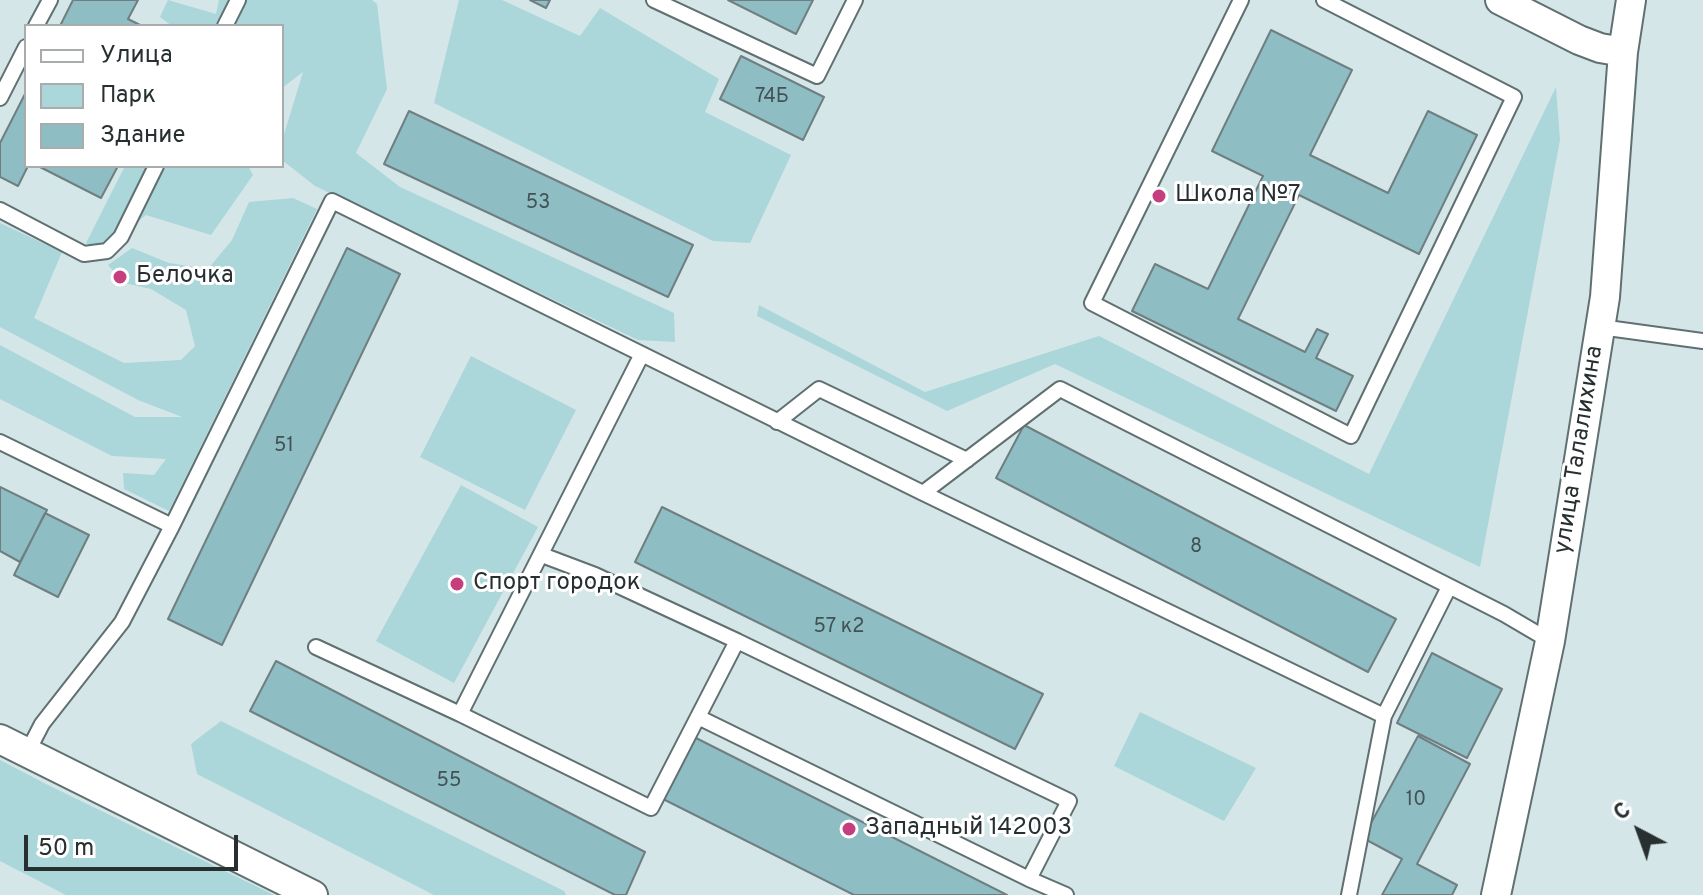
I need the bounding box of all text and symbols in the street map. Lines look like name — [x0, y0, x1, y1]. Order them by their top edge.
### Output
legend — [24, 24, 284, 168]
text: Улица — [100, 41, 173, 71]
text: Парк — [100, 81, 156, 111]
house number: 74Б — [755, 86, 789, 110]
text: Здание — [100, 121, 186, 151]
place label: Школа №7 — [1175, 182, 1301, 210]
marker: Школа №7 — [1150, 187, 1168, 205]
house number: 53 — [526, 192, 550, 216]
place label: Белочка — [136, 263, 234, 291]
marker: Белочка — [111, 268, 129, 286]
street label: улица Талалихина — [1549, 344, 1611, 556]
house number: 51 — [274, 435, 294, 459]
house number: 8 — [1190, 536, 1202, 560]
place label: Спорт городок — [473, 570, 640, 598]
marker: Спорт городок — [448, 575, 466, 593]
house number: 57 к2 — [813, 616, 865, 640]
house number: 55 — [437, 770, 461, 794]
house number: 10 — [1406, 789, 1426, 813]
north arrow — [1599, 791, 1679, 871]
text: С — [1609, 798, 1637, 827]
place label: Западный 142003 — [865, 815, 1072, 843]
scale bar — [28, 819, 242, 869]
marker: Западный 142003 — [840, 820, 858, 838]
text: 50 m — [38, 834, 94, 864]

